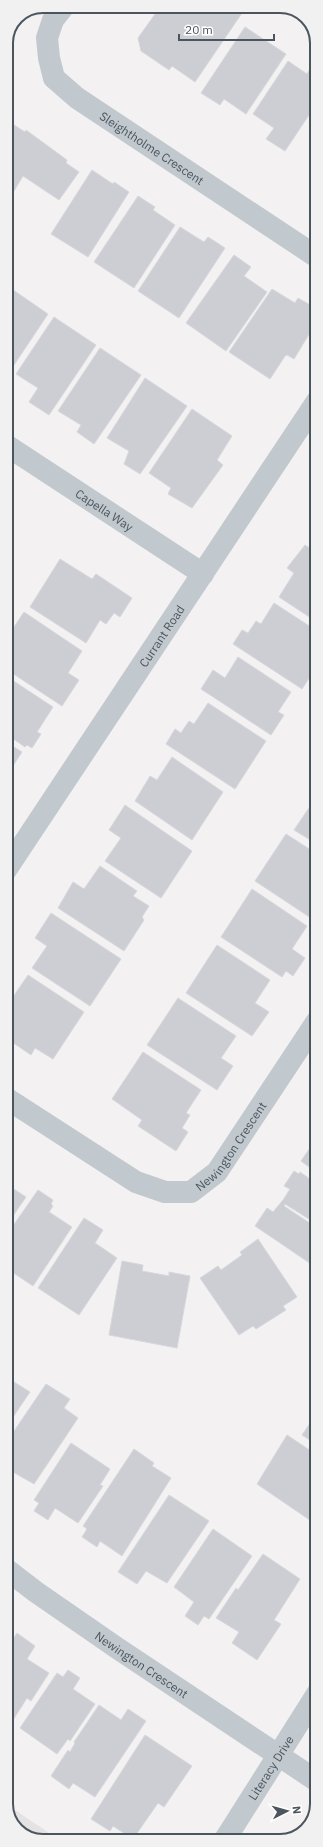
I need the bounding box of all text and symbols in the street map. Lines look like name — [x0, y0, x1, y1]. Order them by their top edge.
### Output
scale bar — [179, 16, 274, 42]
text: 20 m — [185, 22, 213, 37]
street label: Sleightholme Crescent — [97, 108, 207, 188]
street label: Capella Way — [73, 485, 136, 534]
street label: Currant Road — [135, 602, 187, 670]
street label: Newington Crescent — [192, 1099, 269, 1194]
street label: Newington Crescent — [92, 1628, 191, 1701]
street label: Literacy Drive — [245, 1732, 297, 1802]
north arrow — [267, 1791, 307, 1831]
text: N — [290, 1805, 304, 1815]

